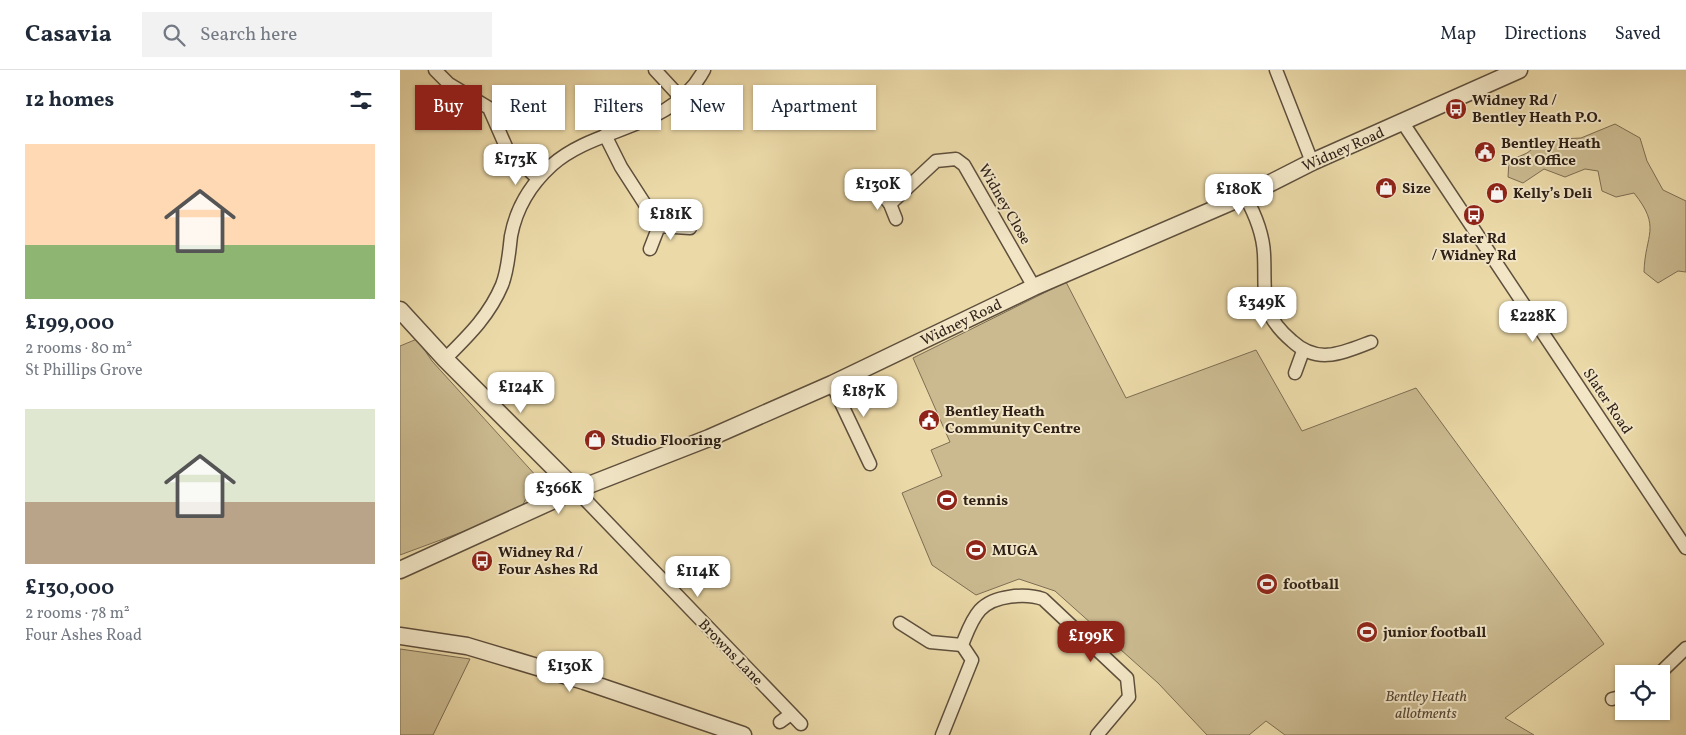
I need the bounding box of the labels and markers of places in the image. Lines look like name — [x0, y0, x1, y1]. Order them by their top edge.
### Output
place label: Widney Rd / Bentley Heath P.O. — [1472, 91, 1602, 129]
bus stop icon: Widney Rd / Bentley Heath P.O. — [1444, 97, 1468, 121]
place label: Bentley Heath Post Office — [1501, 134, 1601, 172]
public building icon: Bentley Heath Post Office — [1473, 140, 1497, 164]
pin: £173K — [481, 144, 551, 186]
pin: £130K — [843, 168, 913, 211]
pin: £180K — [1204, 174, 1274, 216]
shop icon: Size — [1374, 176, 1398, 200]
place label: Size — [1402, 179, 1431, 200]
shop icon: Kelly’s Deli — [1485, 181, 1509, 205]
place label: Kelly’s Deli — [1513, 184, 1592, 205]
pin: £181K — [636, 198, 706, 241]
bus stop icon: Slater Rd / Widney Rd — [1462, 203, 1486, 227]
place label: Slater Rd / Widney Rd — [1432, 229, 1516, 267]
pin: £349K — [1227, 286, 1297, 329]
pin: £228K — [1498, 300, 1568, 343]
pin: £124K — [486, 372, 556, 414]
pin: £187K — [829, 376, 899, 418]
place label: Bentley Heath Community Centre — [945, 402, 1081, 440]
public building icon: Bentley Heath Community Centre — [917, 408, 941, 432]
shop icon: Studio Flooring — [583, 428, 607, 452]
place label: Studio Flooring — [611, 431, 722, 452]
pin: £366K — [524, 472, 594, 515]
sports icon: tennis — [935, 488, 959, 512]
place label: tennis — [963, 491, 1008, 512]
sports icon: MUGA — [964, 538, 988, 562]
place label: MUGA — [992, 541, 1038, 562]
place label: Widney Rd / Four Ashes Rd — [498, 543, 598, 581]
bus stop icon: Widney Rd / Four Ashes Rd — [470, 549, 494, 573]
pin: £114K — [663, 556, 733, 598]
sports icon: football — [1255, 572, 1279, 596]
place label: football — [1283, 575, 1339, 596]
pin: £199K — [1056, 620, 1126, 663]
sports icon: junior football — [1355, 620, 1379, 644]
place label: junior football — [1383, 623, 1486, 644]
pin: £130K — [535, 650, 605, 693]

